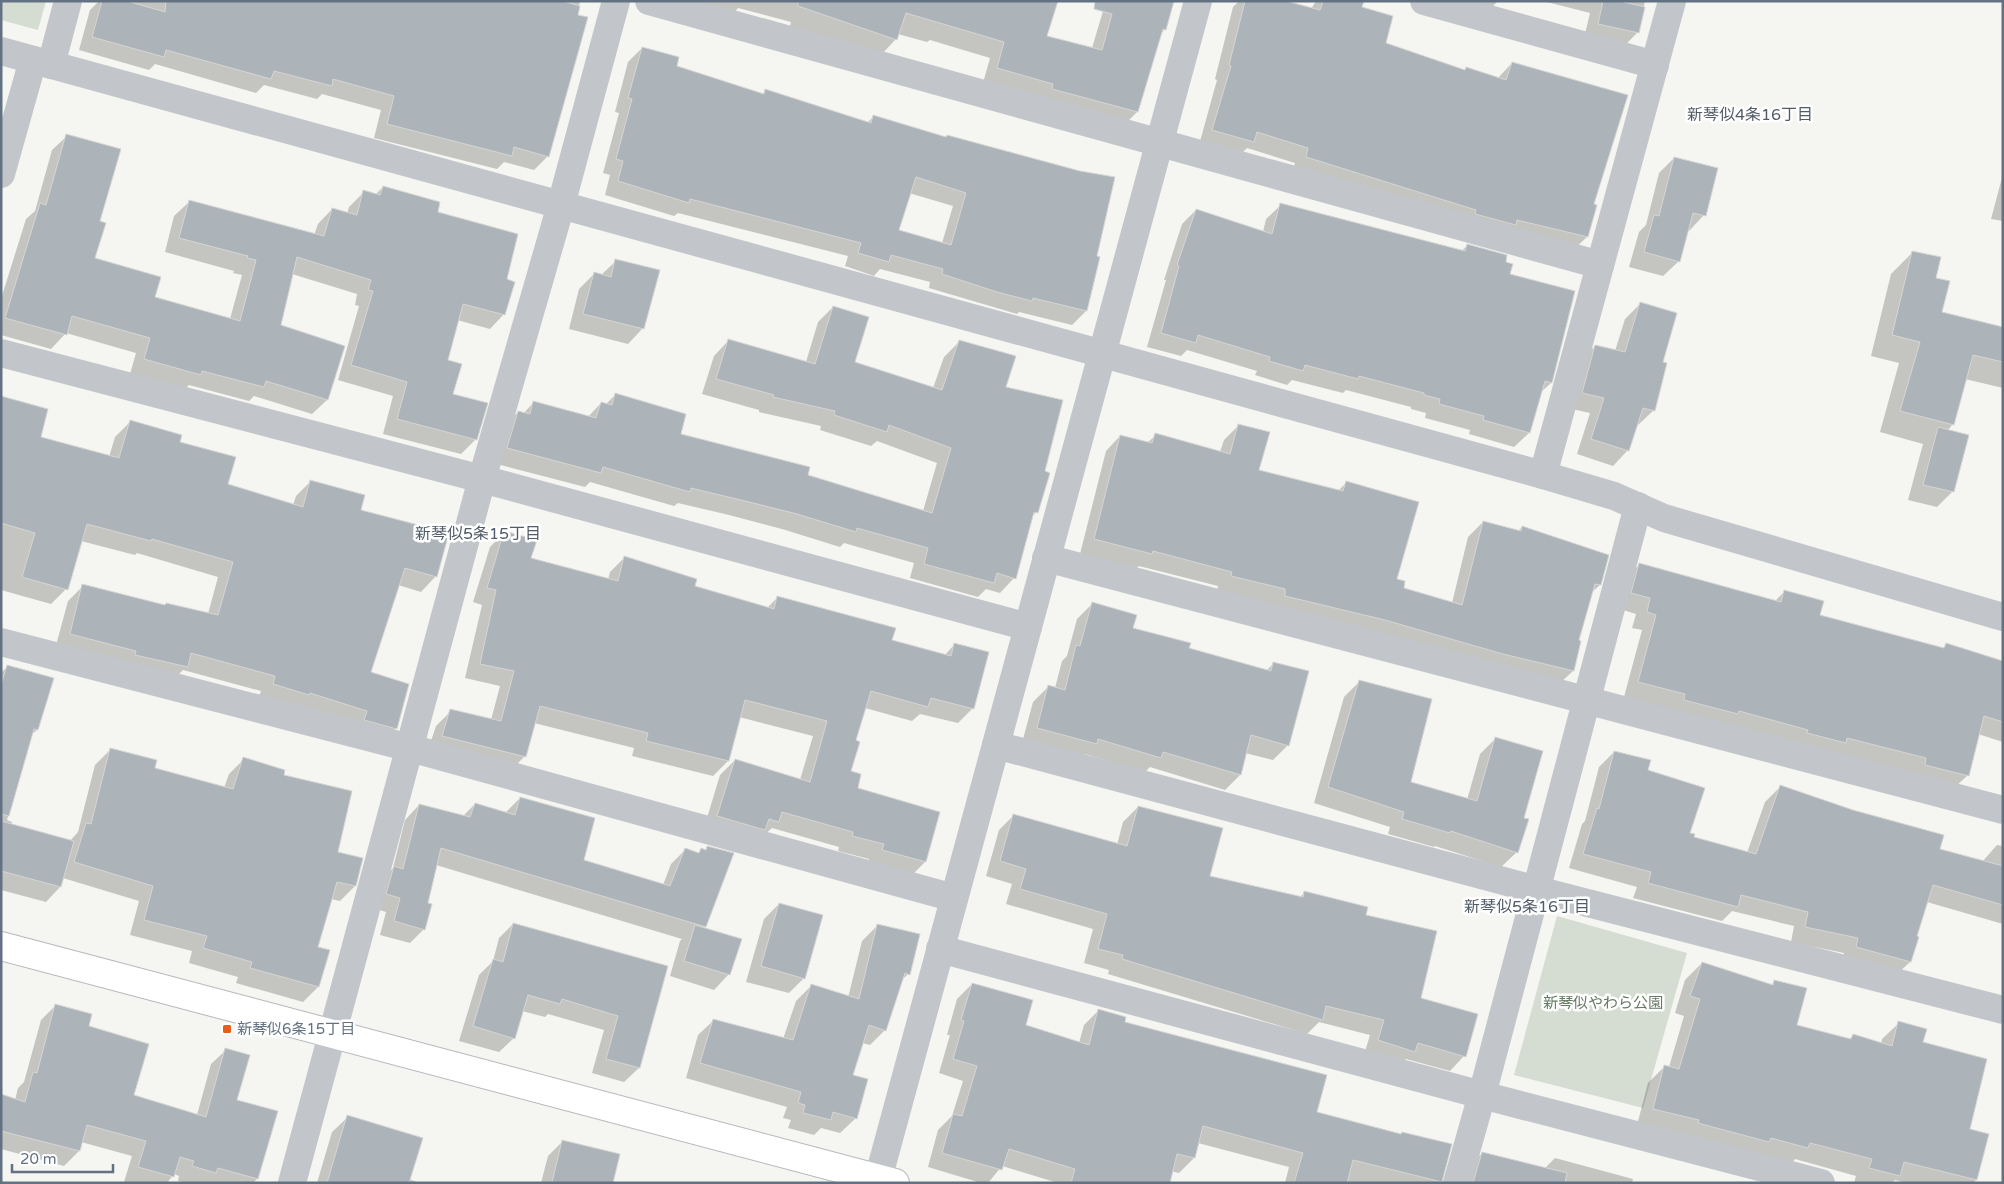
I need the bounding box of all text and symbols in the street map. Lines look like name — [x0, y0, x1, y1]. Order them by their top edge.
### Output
district label: 新琴似4条16丁目 — [1687, 105, 1813, 125]
district label: 新琴似5条15丁目 — [415, 524, 541, 544]
district label: 新琴似5条16丁目 — [1464, 897, 1590, 917]
park label: 新琴似やわら公園 — [1543, 994, 1663, 1012]
place label: 新琴似6条15丁目 — [237, 1020, 355, 1038]
marker: 新琴似6条15丁目 — [221, 1023, 233, 1035]
scale bar — [12, 1142, 114, 1174]
text: 20 m — [20, 1150, 57, 1168]

